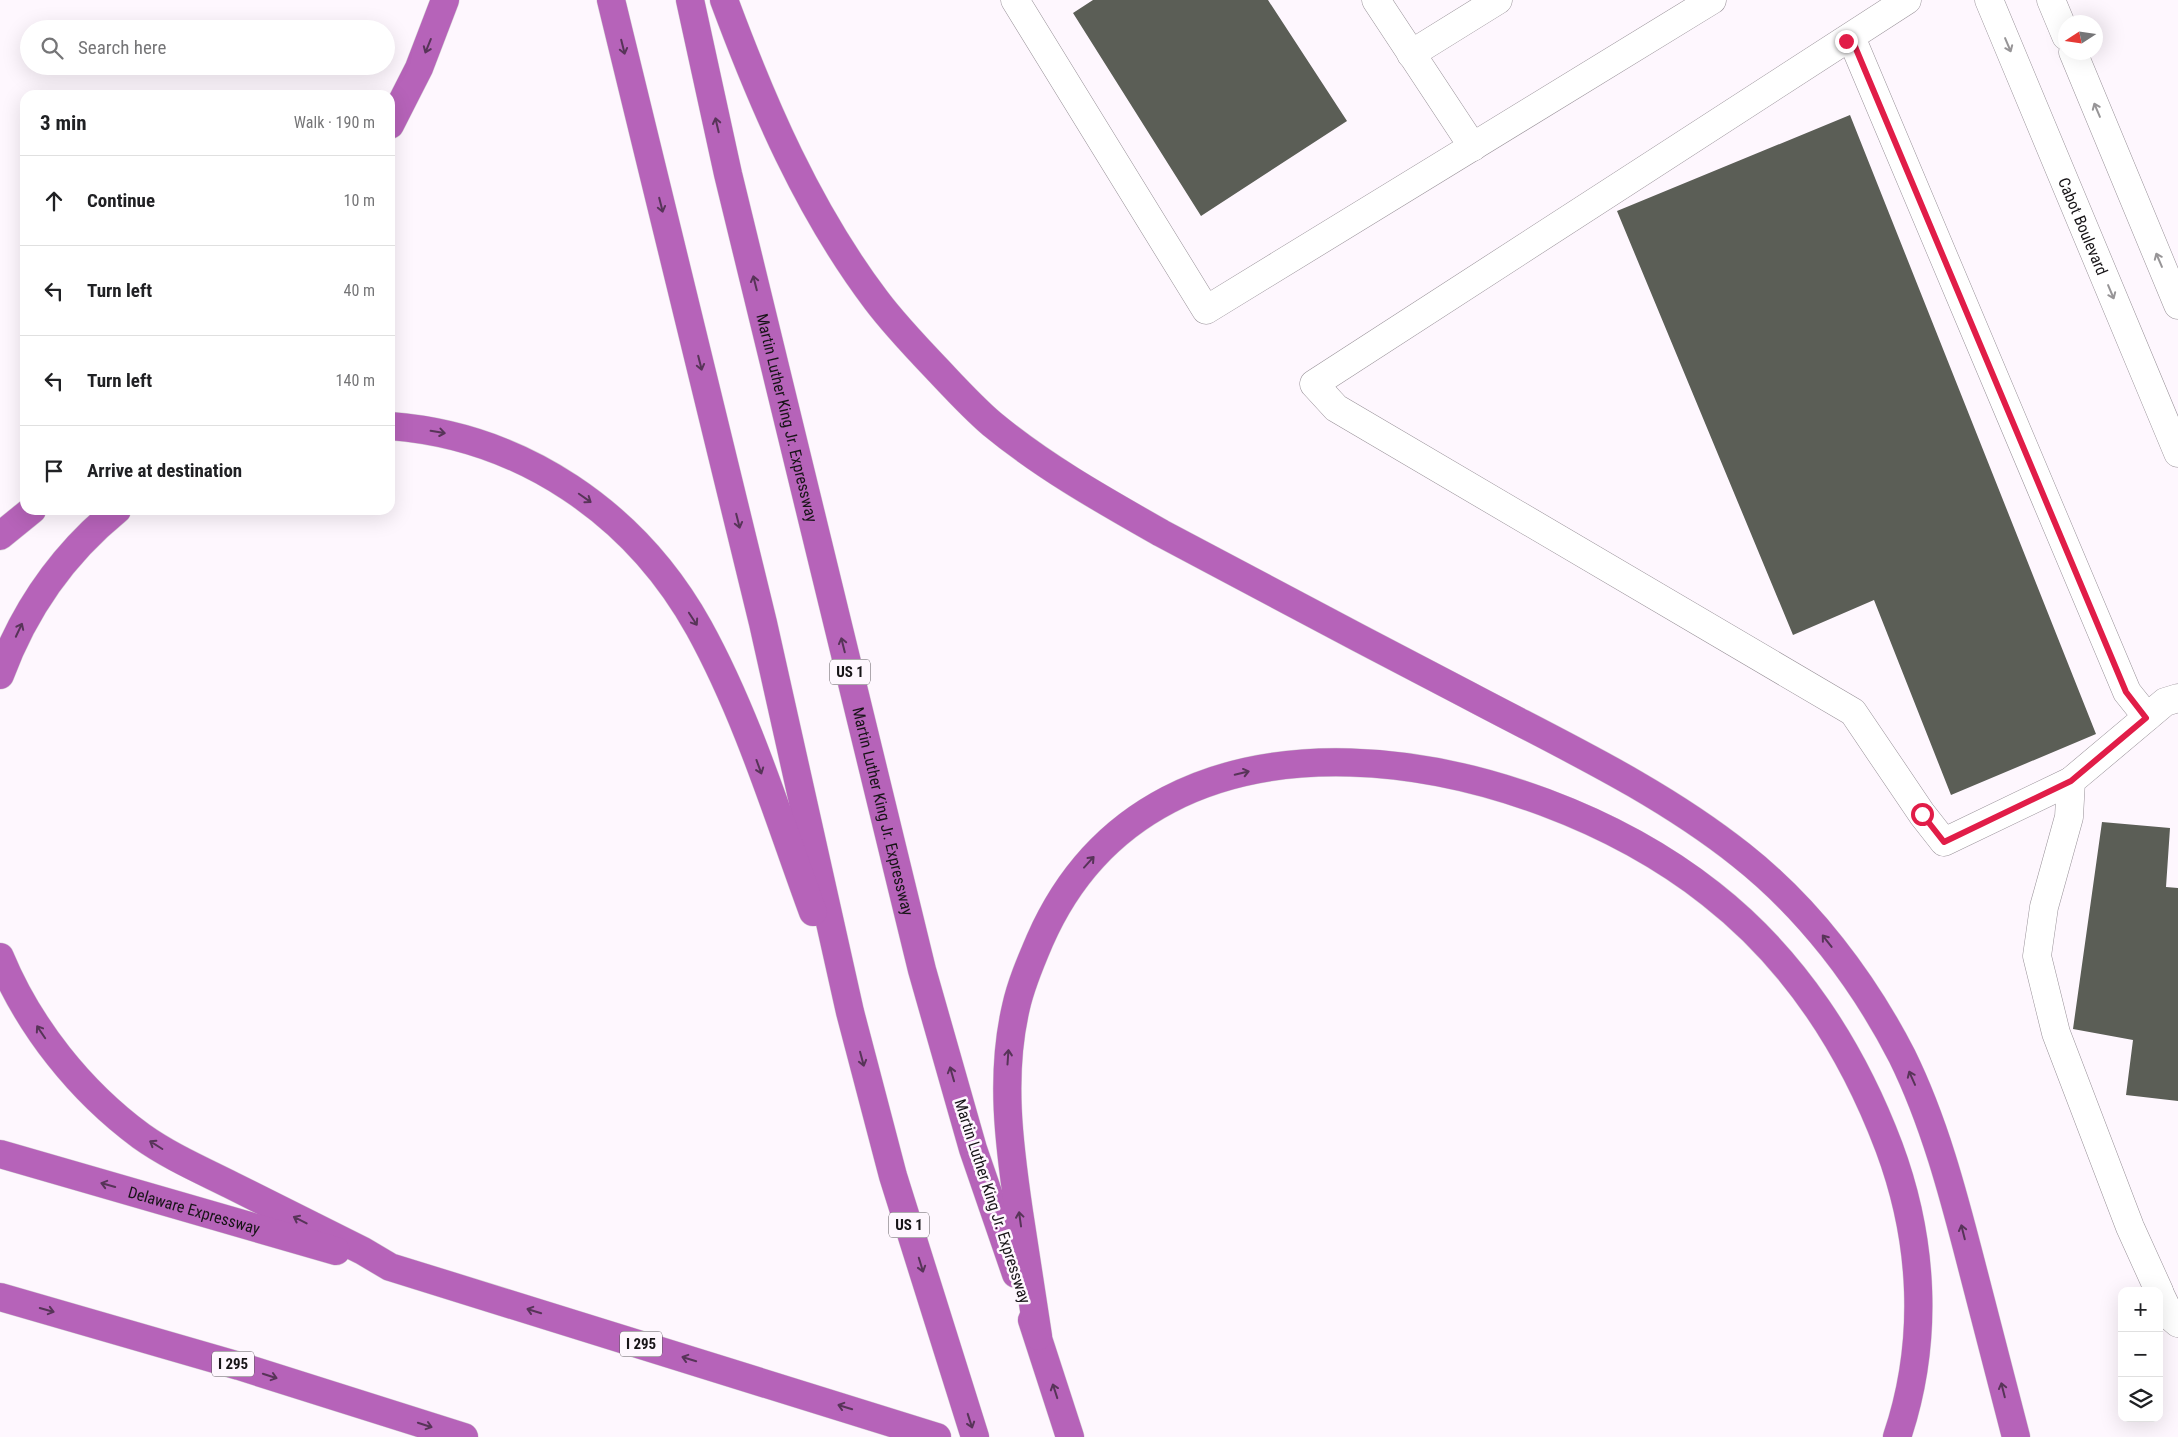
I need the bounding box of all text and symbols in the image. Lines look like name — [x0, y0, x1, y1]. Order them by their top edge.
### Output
north arrow — [2058, 15, 2103, 60]
search box — [20, 20, 395, 75]
route end — [1835, 30, 1858, 53]
icon: search — [38, 34, 66, 62]
text: Search here — [78, 36, 166, 59]
one-way arrow — [2003, 37, 2013, 52]
one-way arrow — [422, 38, 431, 53]
one-way arrow — [619, 39, 628, 55]
one-way arrow — [2091, 103, 2101, 118]
text: 3 min — [40, 111, 87, 135]
text: Walk · 190 m — [294, 113, 375, 132]
one-way arrow — [712, 117, 721, 133]
street label: Cabot Boulevard — [2054, 175, 2112, 278]
icon: ahead — [40, 187, 68, 215]
text: Continue — [87, 189, 155, 212]
text: 10 m — [343, 191, 375, 210]
one-way arrow — [657, 197, 666, 213]
one-way arrow — [2154, 253, 2164, 268]
one-way arrow — [750, 275, 759, 291]
icon: left — [40, 277, 68, 305]
text: Turn left — [87, 279, 152, 302]
text: 40 m — [343, 281, 375, 300]
one-way arrow — [2106, 284, 2116, 299]
street label: Martin Luther King Jr. Expressway — [752, 312, 822, 524]
one-way arrow — [696, 355, 705, 371]
icon: left — [40, 367, 68, 395]
text: Turn left — [87, 369, 152, 392]
text: 140 m — [336, 371, 375, 390]
one-way arrow — [430, 428, 446, 438]
icon: arrive — [40, 457, 68, 485]
text: Arrive at destination — [87, 459, 242, 482]
one-way arrow — [578, 493, 592, 503]
one-way arrow — [734, 513, 743, 529]
one-way arrow — [688, 611, 698, 625]
one-way arrow — [15, 623, 25, 638]
one-way arrow — [838, 637, 847, 653]
road number: US 1 — [830, 660, 870, 684]
street label: Martin Luther King Jr. Expressway — [848, 705, 917, 918]
one-way arrow — [755, 758, 764, 774]
one-way arrow — [1234, 768, 1250, 777]
route start — [1911, 803, 1934, 826]
one-way arrow — [1083, 856, 1095, 868]
one-way arrow — [1821, 935, 1832, 948]
one-way arrow — [36, 1025, 46, 1039]
one-way arrow — [1004, 1049, 1013, 1065]
one-way arrow — [858, 1050, 867, 1066]
one-way arrow — [946, 1066, 956, 1082]
one-way arrow — [1906, 1071, 1916, 1086]
street label: Martin Luther King Jr. Expressway — [950, 1097, 1035, 1306]
one-way arrow — [150, 1140, 164, 1150]
one-way arrow — [100, 1179, 116, 1189]
street label: Delaware Expressway — [126, 1182, 262, 1239]
one-way arrow — [1015, 1211, 1025, 1227]
road number: US 1 — [889, 1212, 929, 1238]
one-way arrow — [293, 1215, 308, 1225]
one-way arrow — [1958, 1225, 1967, 1241]
one-way arrow — [917, 1257, 927, 1273]
map controls — [2118, 1287, 2163, 1422]
button: + — [2118, 1287, 2163, 1332]
one-way arrow — [38, 1306, 54, 1316]
one-way arrow — [526, 1306, 542, 1316]
road number: I 295 — [620, 1332, 662, 1356]
button: − — [2118, 1332, 2163, 1377]
road number: I 295 — [212, 1352, 254, 1376]
one-way arrow — [682, 1354, 698, 1363]
one-way arrow — [262, 1371, 278, 1381]
button: layers — [2118, 1377, 2163, 1422]
one-way arrow — [1998, 1382, 2008, 1398]
one-way arrow — [1050, 1383, 1060, 1399]
one-way arrow — [837, 1401, 853, 1411]
one-way arrow — [966, 1412, 975, 1428]
one-way arrow — [417, 1420, 433, 1430]

